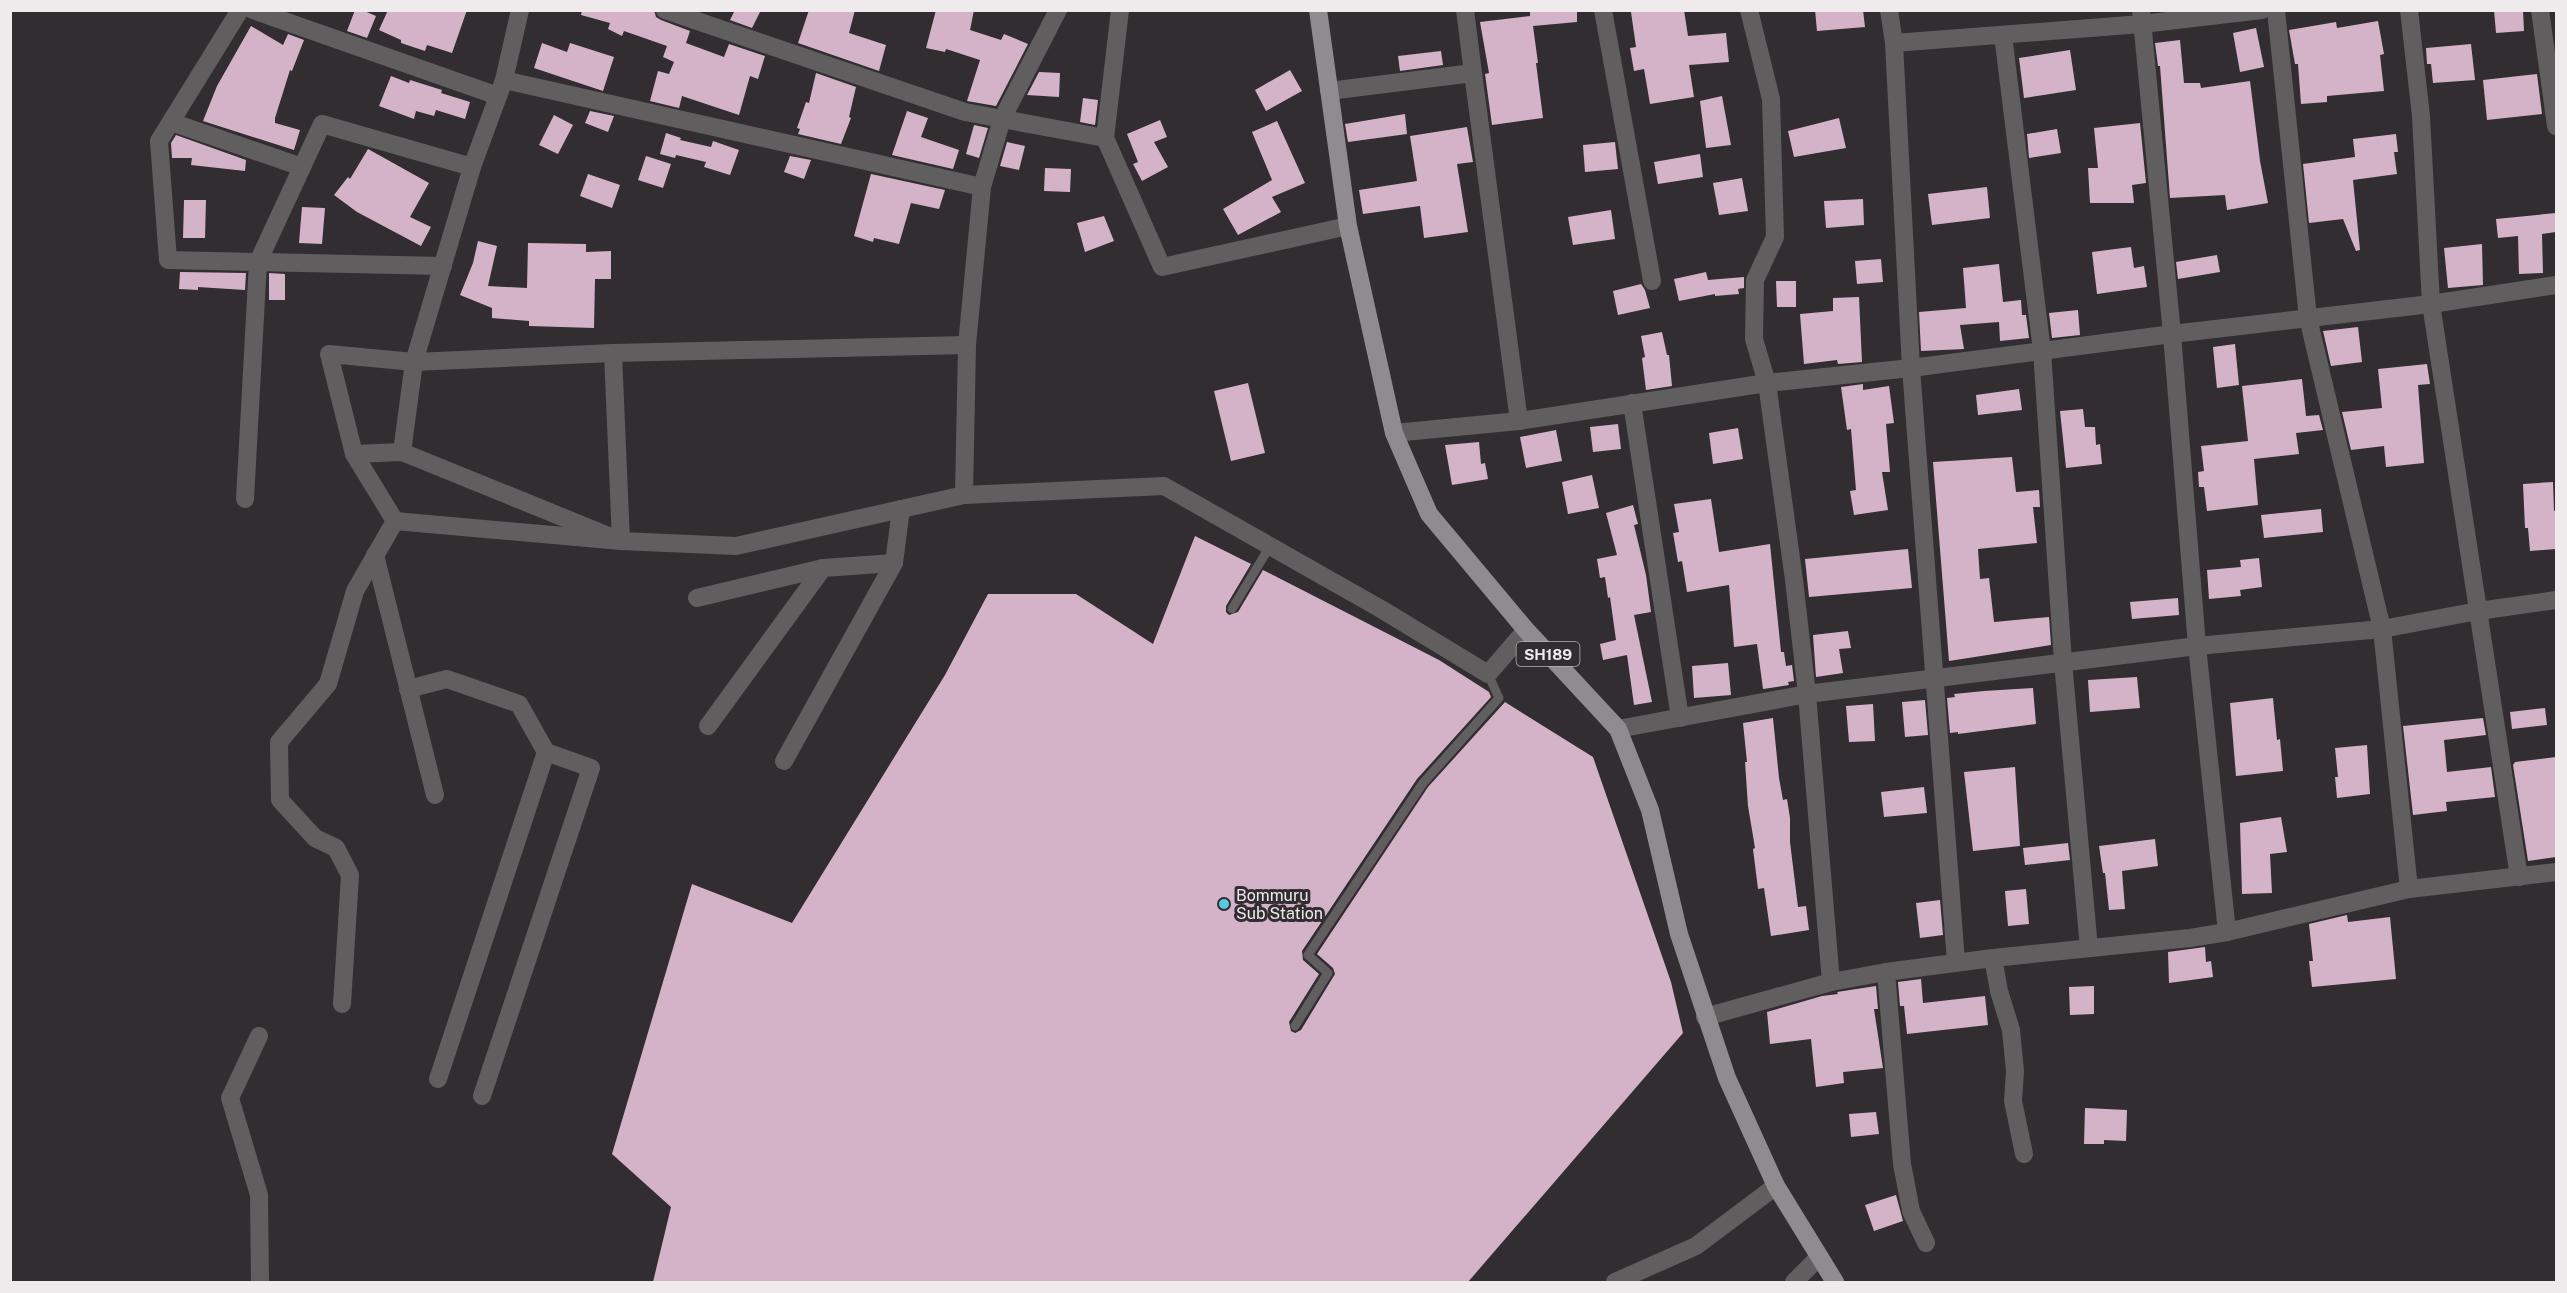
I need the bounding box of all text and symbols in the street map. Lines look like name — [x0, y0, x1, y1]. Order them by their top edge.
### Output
road number: SH189 — [1516, 642, 1580, 666]
place label: Bommuru Sub Station — [1236, 886, 1323, 923]
marker: Bommuru Sub Station — [1217, 897, 1231, 911]

